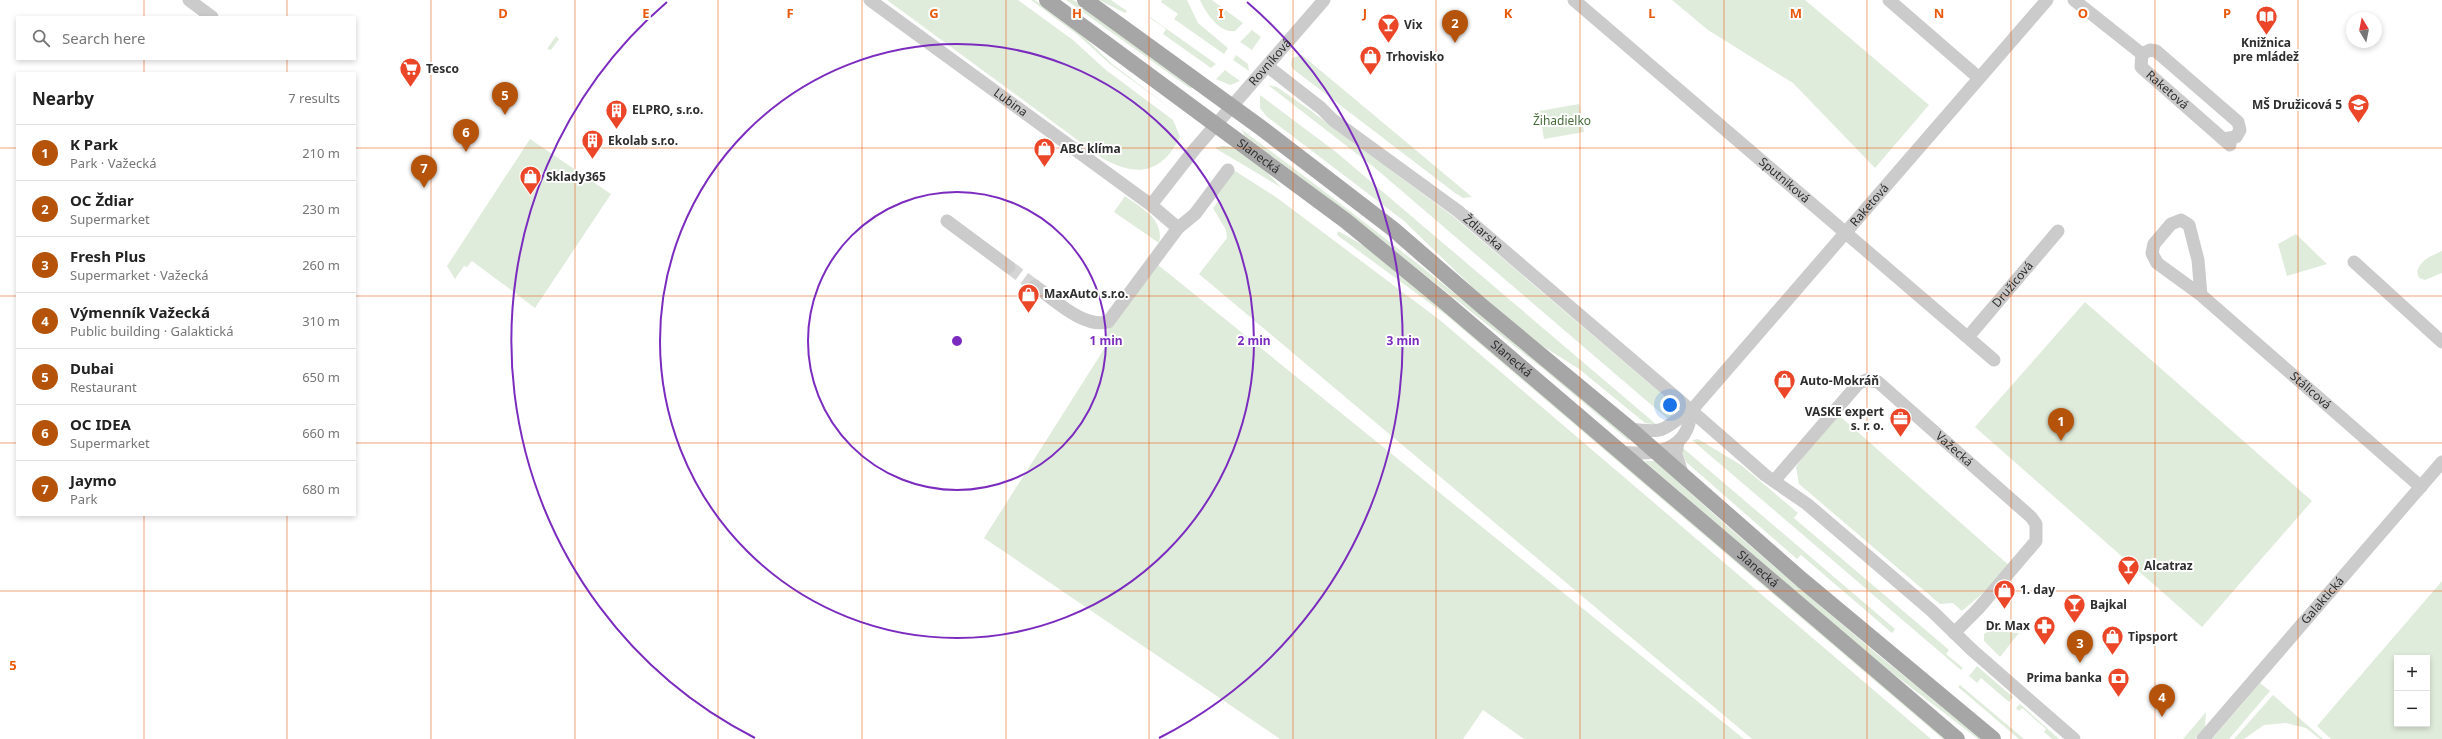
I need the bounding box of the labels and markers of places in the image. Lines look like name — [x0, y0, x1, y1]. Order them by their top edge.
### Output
library icon: Knižnica pre mládež — [2253, 3, 2279, 36]
pin: 2 — [1442, 10, 1468, 43]
bar icon: Vix — [1375, 12, 1401, 45]
place label: Vix — [1404, 16, 1422, 33]
place label: Knižnica pre mládež — [2233, 34, 2299, 65]
shop icon: Trhovisko — [1357, 44, 1383, 77]
place label: Trhovisko — [1386, 48, 1444, 65]
supermarket icon: Tesco — [398, 56, 424, 89]
place label: Tesco — [426, 60, 459, 77]
pin: 5 — [492, 82, 518, 115]
school or university icon: MŠ Družicová 5 — [2345, 92, 2371, 125]
place label: MŠ Družicová 5 — [2252, 96, 2342, 113]
building icon: ELPRO, s.r.o. — [604, 97, 630, 130]
place label: ELPRO, s.r.o. — [632, 101, 703, 118]
pin: 6 — [453, 119, 479, 152]
building icon: Ekolab s.r.o. — [580, 128, 606, 161]
place label: Ekolab s.r.o. — [608, 132, 678, 149]
shop icon: ABC klíma — [1031, 136, 1057, 169]
place label: ABC klíma — [1060, 140, 1121, 157]
pin: 7 — [411, 155, 437, 188]
shop icon: Sklady365 — [517, 164, 543, 197]
place label: Sklady365 — [546, 168, 606, 185]
shop icon: MaxAuto s.r.o. — [1015, 281, 1041, 314]
place label: MaxAuto s.r.o. — [1044, 285, 1128, 302]
centre of rings — [950, 334, 964, 348]
shop icon: Auto-Mokráň — [1771, 368, 1797, 401]
place label: Auto-Mokráň — [1800, 372, 1879, 389]
place label: VASKE expert s. r. o. — [1805, 403, 1884, 434]
office icon: VASKE expert s. r. o. — [1887, 406, 1913, 439]
pin: 1 — [2048, 408, 2074, 441]
bar icon: Alcatraz — [2116, 553, 2142, 586]
place label: Alcatraz — [2144, 557, 2193, 574]
shop icon: 1. day — [1991, 577, 2017, 610]
place label: 1. day — [2020, 581, 2055, 598]
bar icon: Bajkal — [2062, 592, 2088, 625]
place label: Bajkal — [2090, 596, 2127, 613]
pharmacy icon: Dr. Max — [2032, 613, 2058, 646]
place label: Dr. Max — [1986, 617, 2030, 634]
shop icon: Tipsport — [2099, 624, 2125, 657]
place label: Tipsport — [2128, 628, 2178, 645]
pin: 3 — [2067, 630, 2093, 663]
bank icon: Prima banka — [2105, 665, 2131, 698]
place label: Prima banka — [2026, 669, 2102, 686]
pin: 4 — [2149, 684, 2175, 717]

